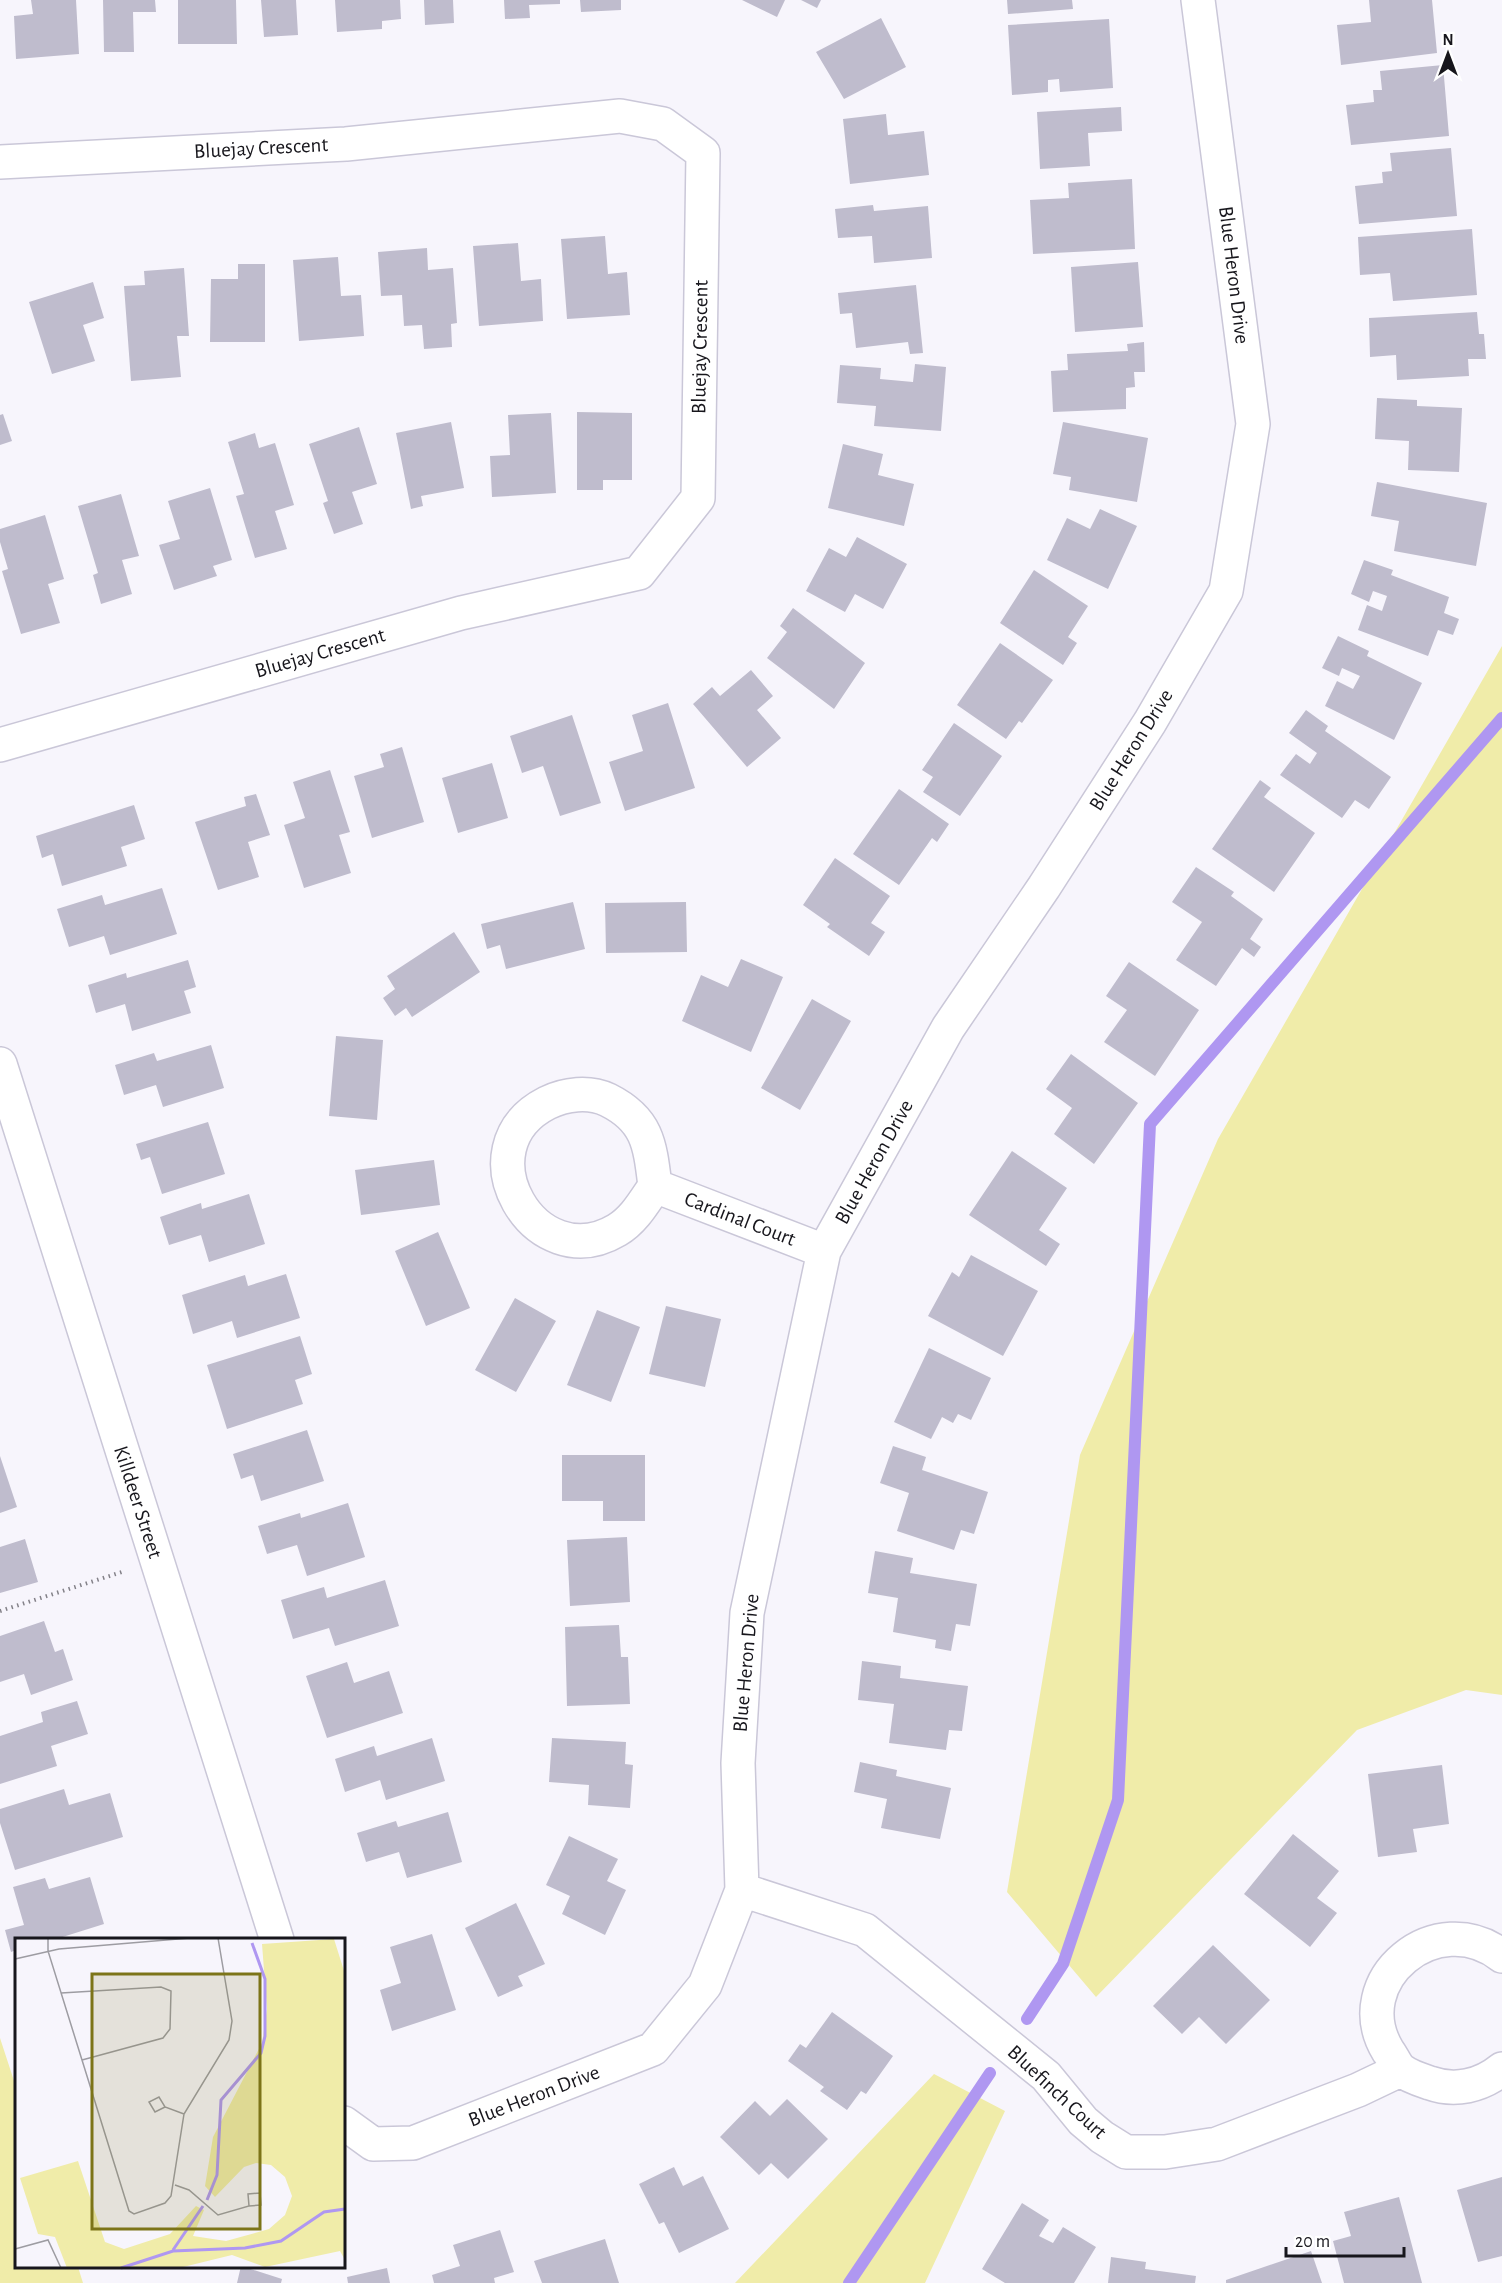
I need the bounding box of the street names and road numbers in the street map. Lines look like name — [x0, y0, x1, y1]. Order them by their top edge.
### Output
street label: Bluejay Crescent — [193, 134, 329, 162]
street label: Blue Heron Drive — [1215, 205, 1253, 345]
street label: Bluejay Crescent — [688, 279, 712, 414]
street label: Bluejay Crescent — [253, 624, 388, 682]
street label: Blue Heron Drive — [1085, 686, 1177, 814]
street label: Blue Heron Drive — [831, 1096, 917, 1228]
street label: Cardinal Court — [682, 1188, 799, 1250]
street label: Killdeer Street — [110, 1443, 166, 1561]
street label: Blue Heron Drive — [729, 1593, 763, 1733]
street label: Bluefinch Court — [1004, 2041, 1111, 2143]
street label: Blue Heron Drive — [465, 2061, 603, 2131]

